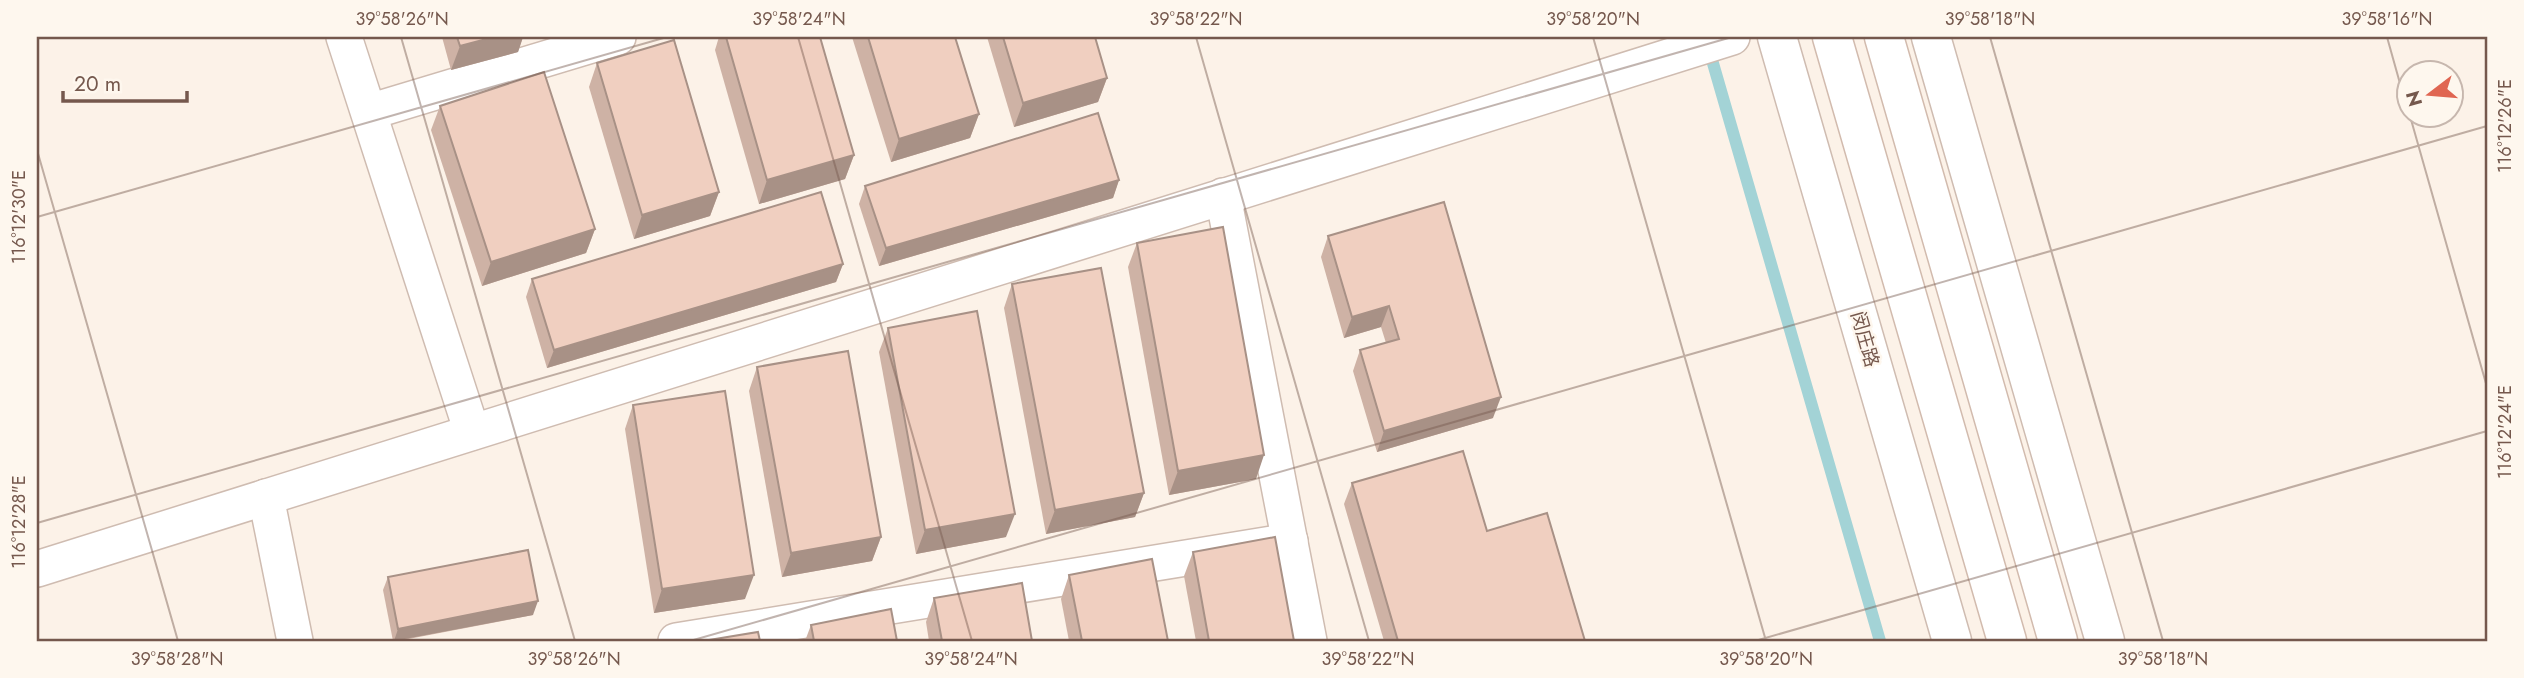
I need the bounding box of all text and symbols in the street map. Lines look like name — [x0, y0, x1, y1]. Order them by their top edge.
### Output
text: 39°58'26"N — [355, 6, 449, 32]
text: 39°58'24"N — [752, 6, 846, 32]
text: 39°58'22"N — [1149, 6, 1243, 32]
text: 39°58'20"N — [1546, 6, 1640, 32]
text: 39°58'18"N — [1945, 6, 2035, 32]
text: 39°58'16"N — [2341, 6, 2433, 32]
scale bar — [63, 60, 187, 104]
north arrow — [2394, 60, 2464, 130]
text: 20 m — [74, 69, 121, 99]
text: 116°12'26"E — [2492, 79, 2518, 173]
text: N — [2399, 88, 2429, 110]
text: 116°12'30"E — [6, 170, 32, 264]
street label: 闵庄路 — [1844, 308, 1886, 370]
text: 116°12'24"E — [2492, 385, 2518, 479]
text: 116°12'28"E — [6, 475, 32, 569]
text: 39°58'28"N — [131, 646, 223, 672]
text: 39°58'26"N — [527, 646, 621, 672]
text: 39°58'24"N — [924, 646, 1018, 672]
text: 39°58'22"N — [1321, 646, 1415, 672]
text: 39°58'20"N — [1719, 646, 1813, 672]
text: 39°58'18"N — [2118, 646, 2208, 672]

